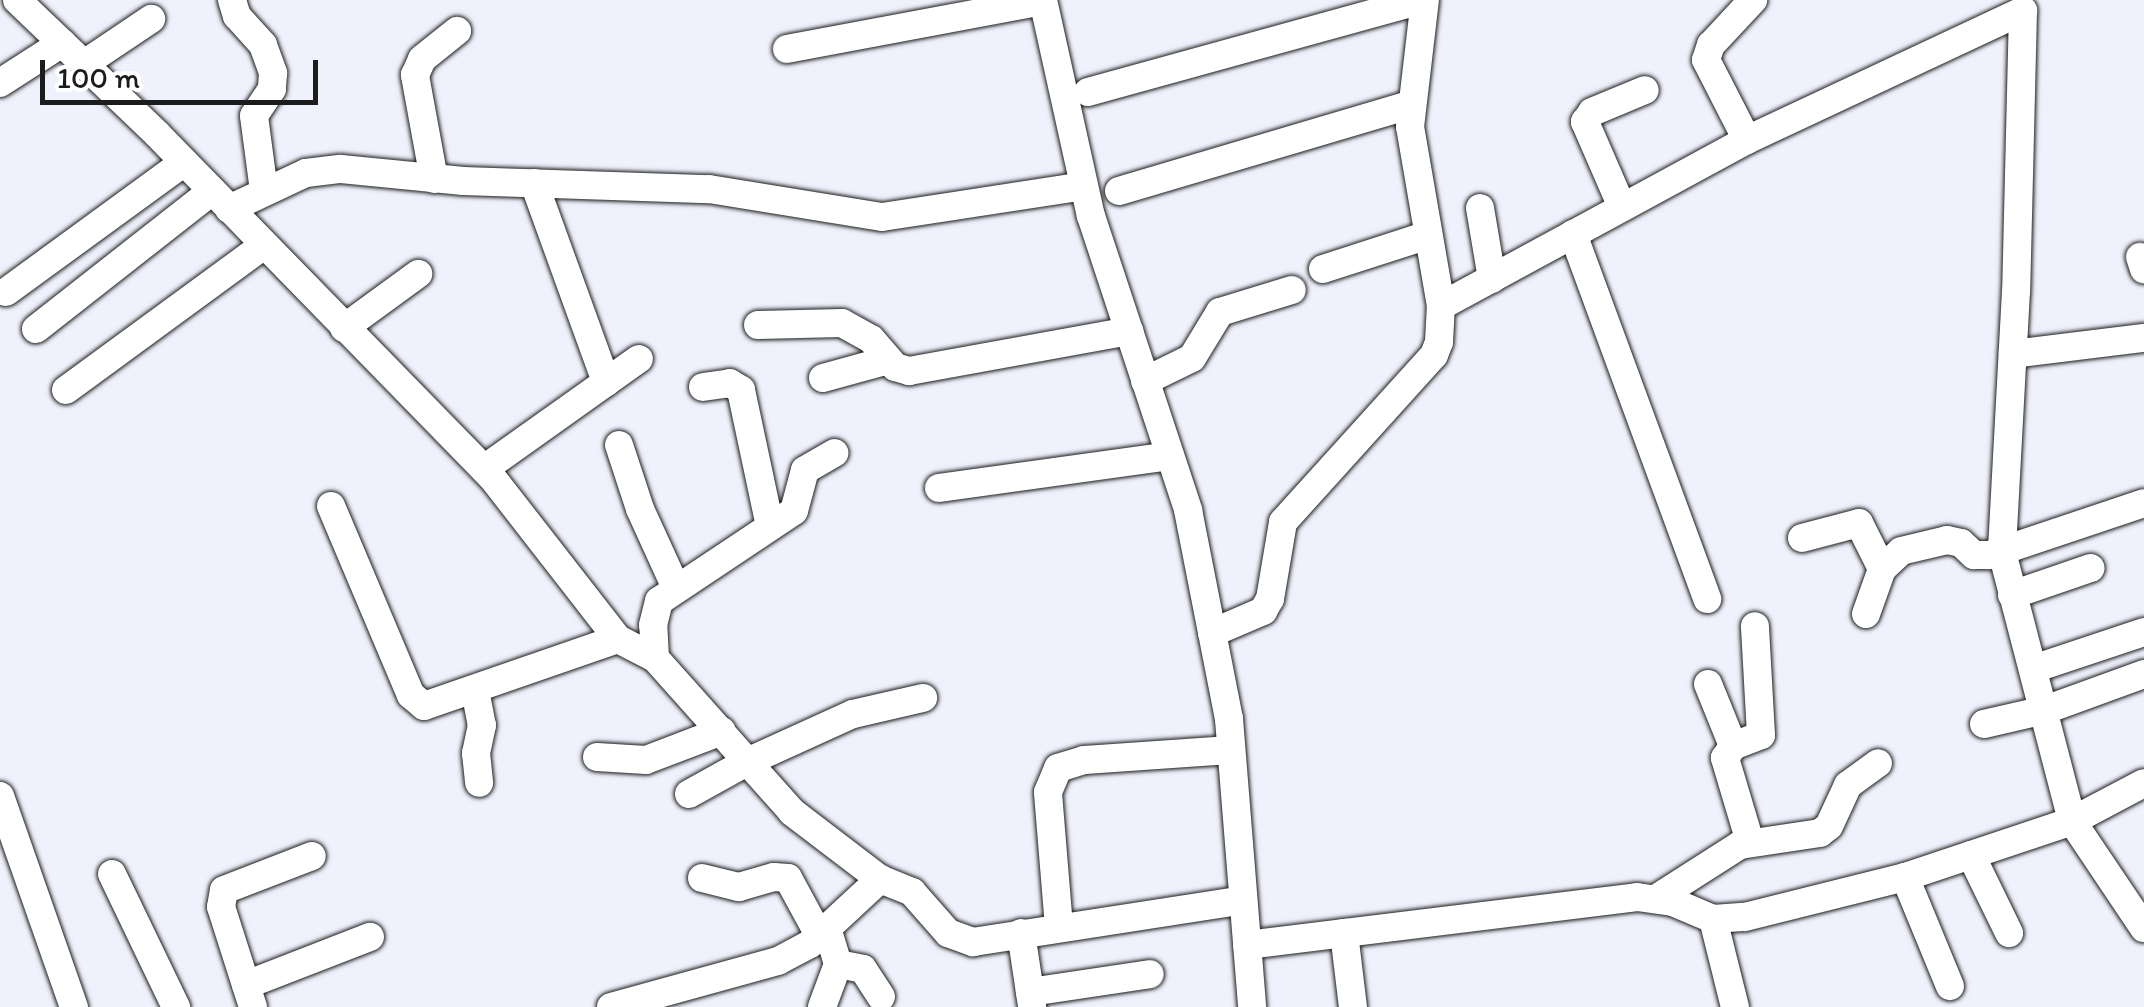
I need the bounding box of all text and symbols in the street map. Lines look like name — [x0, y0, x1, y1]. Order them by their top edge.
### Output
scale bar — [45, 40, 322, 102]
text: 100 m — [57, 59, 140, 96]

